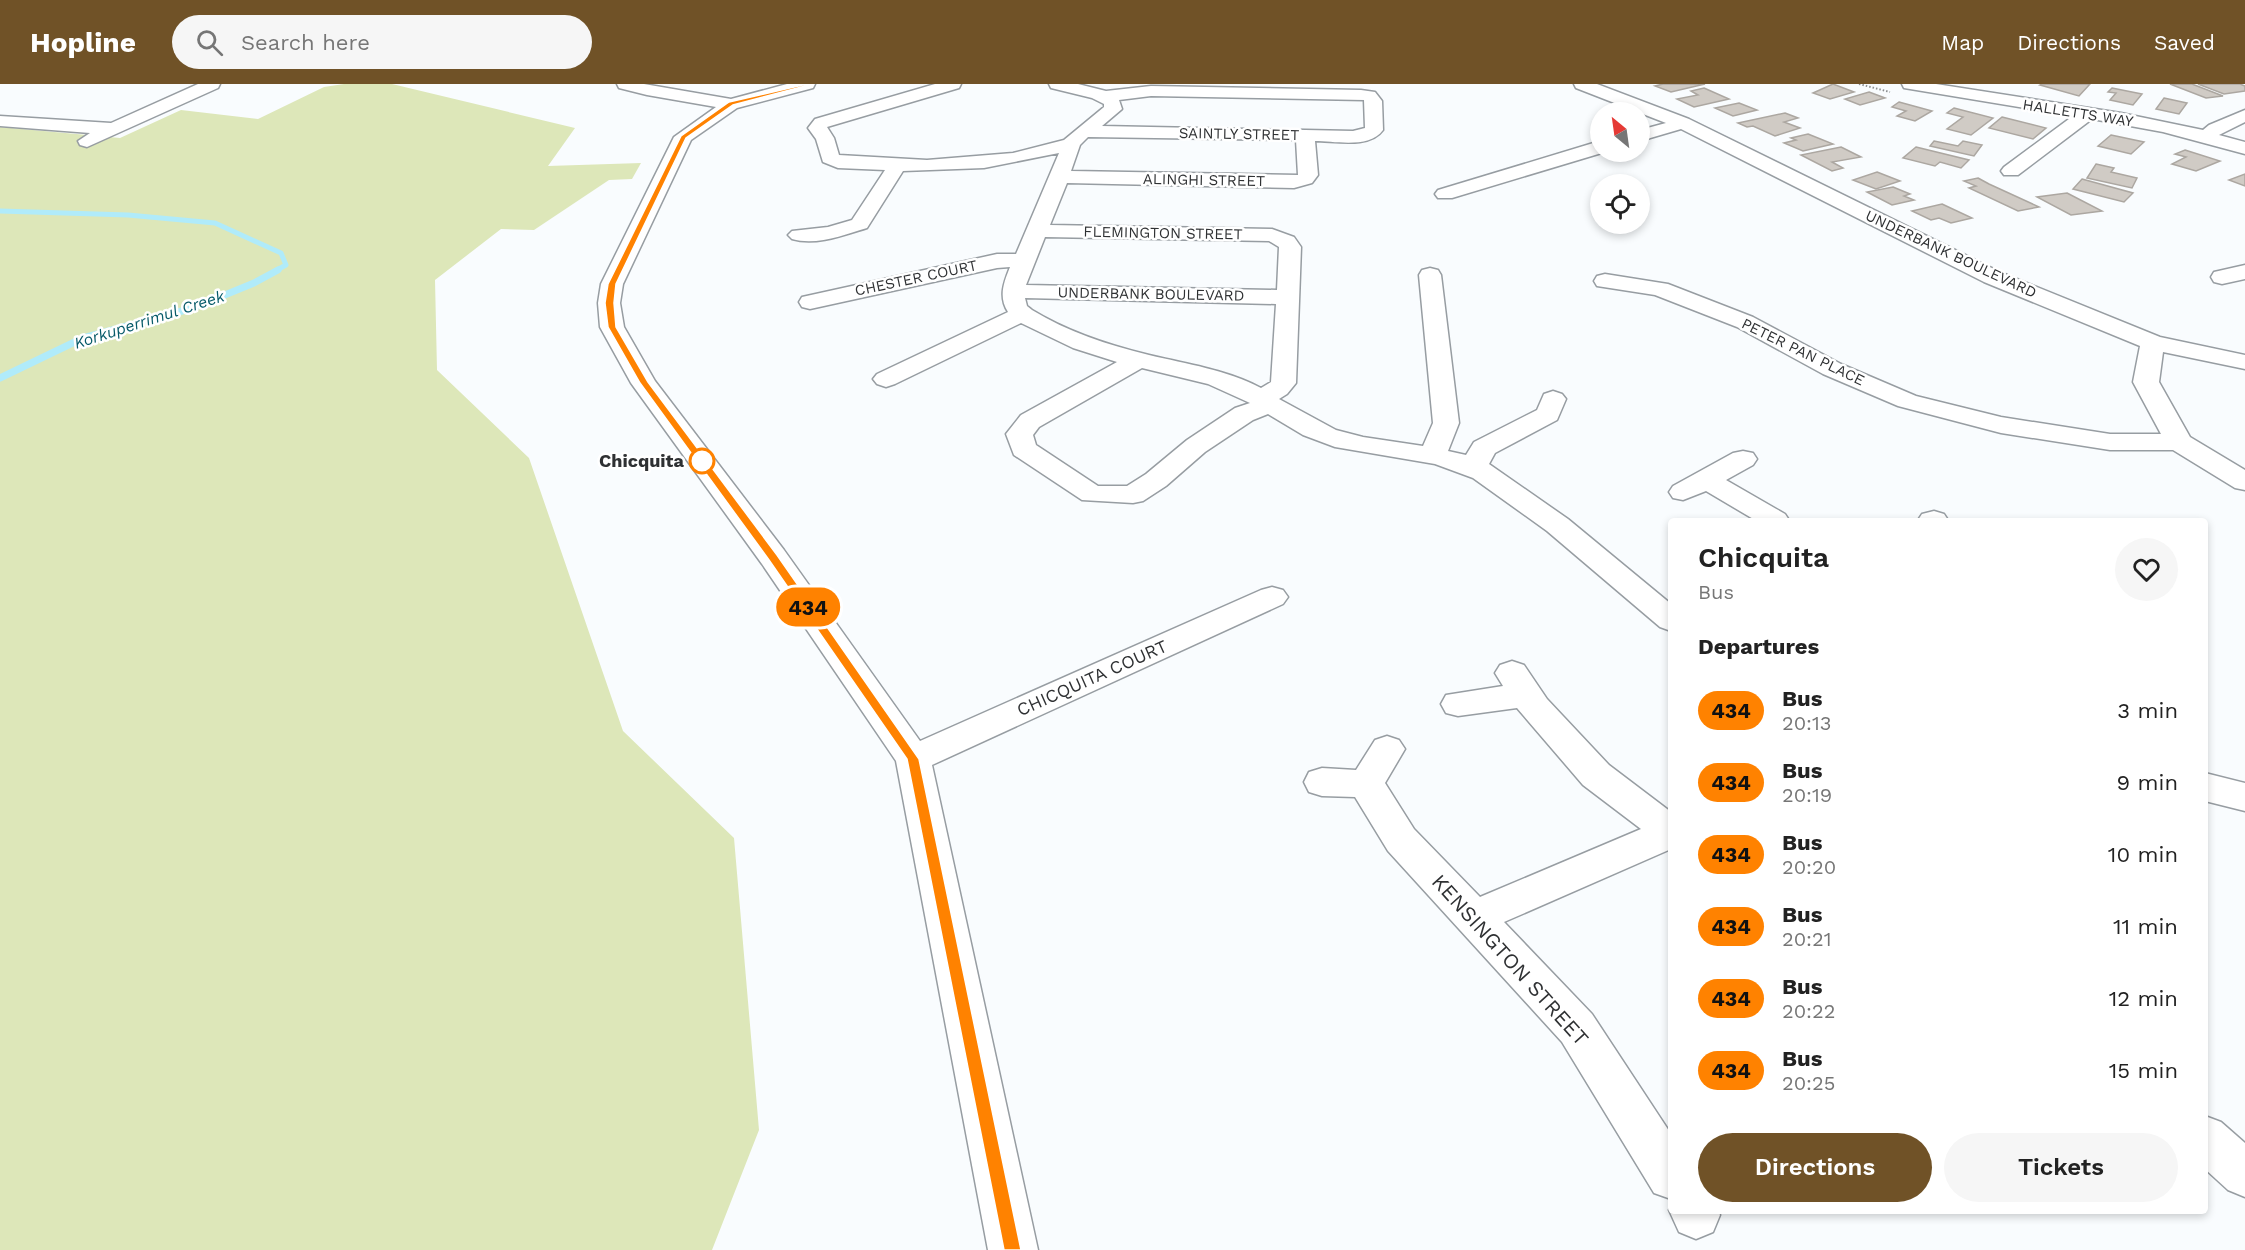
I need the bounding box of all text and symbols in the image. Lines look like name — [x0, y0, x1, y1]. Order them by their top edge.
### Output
search box — [172, 15, 592, 69]
text: Hopline — [30, 26, 136, 59]
icon: search — [193, 26, 226, 59]
text: Search here — [241, 30, 370, 55]
text: Map — [1941, 30, 1984, 55]
text: Directions — [2017, 30, 2121, 55]
text: Saved — [2154, 30, 2215, 55]
street label: HALLETTS WAY — [2021, 95, 2135, 131]
north arrow — [1590, 102, 1650, 162]
map controls — [1590, 102, 1650, 234]
street label: SAINTLY STREET — [1179, 124, 1299, 144]
street label: ALINGHI STREET — [1143, 170, 1265, 190]
button: locate — [1590, 174, 1650, 234]
street label: UNDERBANK BOULEVARD — [1862, 206, 2040, 302]
street label: FLEMINGTON STREET — [1083, 223, 1243, 243]
street label: CHESTER COURT — [853, 256, 979, 300]
street label: UNDERBANK BOULEVARD — [1057, 283, 1245, 305]
water label: Korkuperrimul Creek — [72, 286, 228, 353]
street label: PETER PAN PLACE — [1739, 314, 1867, 390]
marker: Chicquita — [689, 448, 715, 474]
place label: Chicquita — [599, 450, 685, 471]
button: heart — [2115, 538, 2178, 601]
text: Chicquita — [1698, 541, 1829, 574]
text: Bus — [1698, 580, 1734, 604]
line badge: 434 — [774, 588, 842, 626]
text: 434 — [788, 595, 828, 620]
text: Departures — [1698, 634, 1819, 659]
street label: CHICQUITA COURT — [1013, 635, 1170, 720]
text: Bus — [1782, 686, 1822, 711]
text: 434 — [1711, 698, 1751, 723]
text: 3 min — [2117, 698, 2178, 723]
text: 20:13 — [1782, 711, 1831, 735]
text: Bus — [1782, 758, 1822, 783]
text: 434 — [1711, 770, 1751, 795]
text: 9 min — [2116, 770, 2178, 795]
text: 20:19 — [1782, 783, 1832, 807]
text: Bus — [1782, 830, 1822, 855]
text: 434 — [1711, 842, 1751, 867]
text: 10 min — [2108, 842, 2178, 867]
text: 20:20 — [1782, 855, 1836, 879]
street label: KENSINGTON STREET — [1427, 869, 1594, 1051]
text: Bus — [1782, 902, 1822, 927]
text: 434 — [1711, 914, 1751, 939]
text: 11 min — [2113, 914, 2178, 939]
text: 20:21 — [1782, 927, 1831, 951]
text: Bus — [1782, 974, 1822, 999]
text: 434 — [1711, 986, 1751, 1011]
text: 12 min — [2109, 986, 2178, 1011]
text: 20:22 — [1782, 999, 1835, 1023]
text: Bus — [1782, 1046, 1822, 1071]
text: 434 — [1711, 1058, 1751, 1083]
text: 15 min — [2109, 1058, 2178, 1083]
text: 20:25 — [1782, 1071, 1835, 1095]
button: Directions — [1698, 1133, 1932, 1202]
button: Tickets — [1944, 1133, 2178, 1202]

